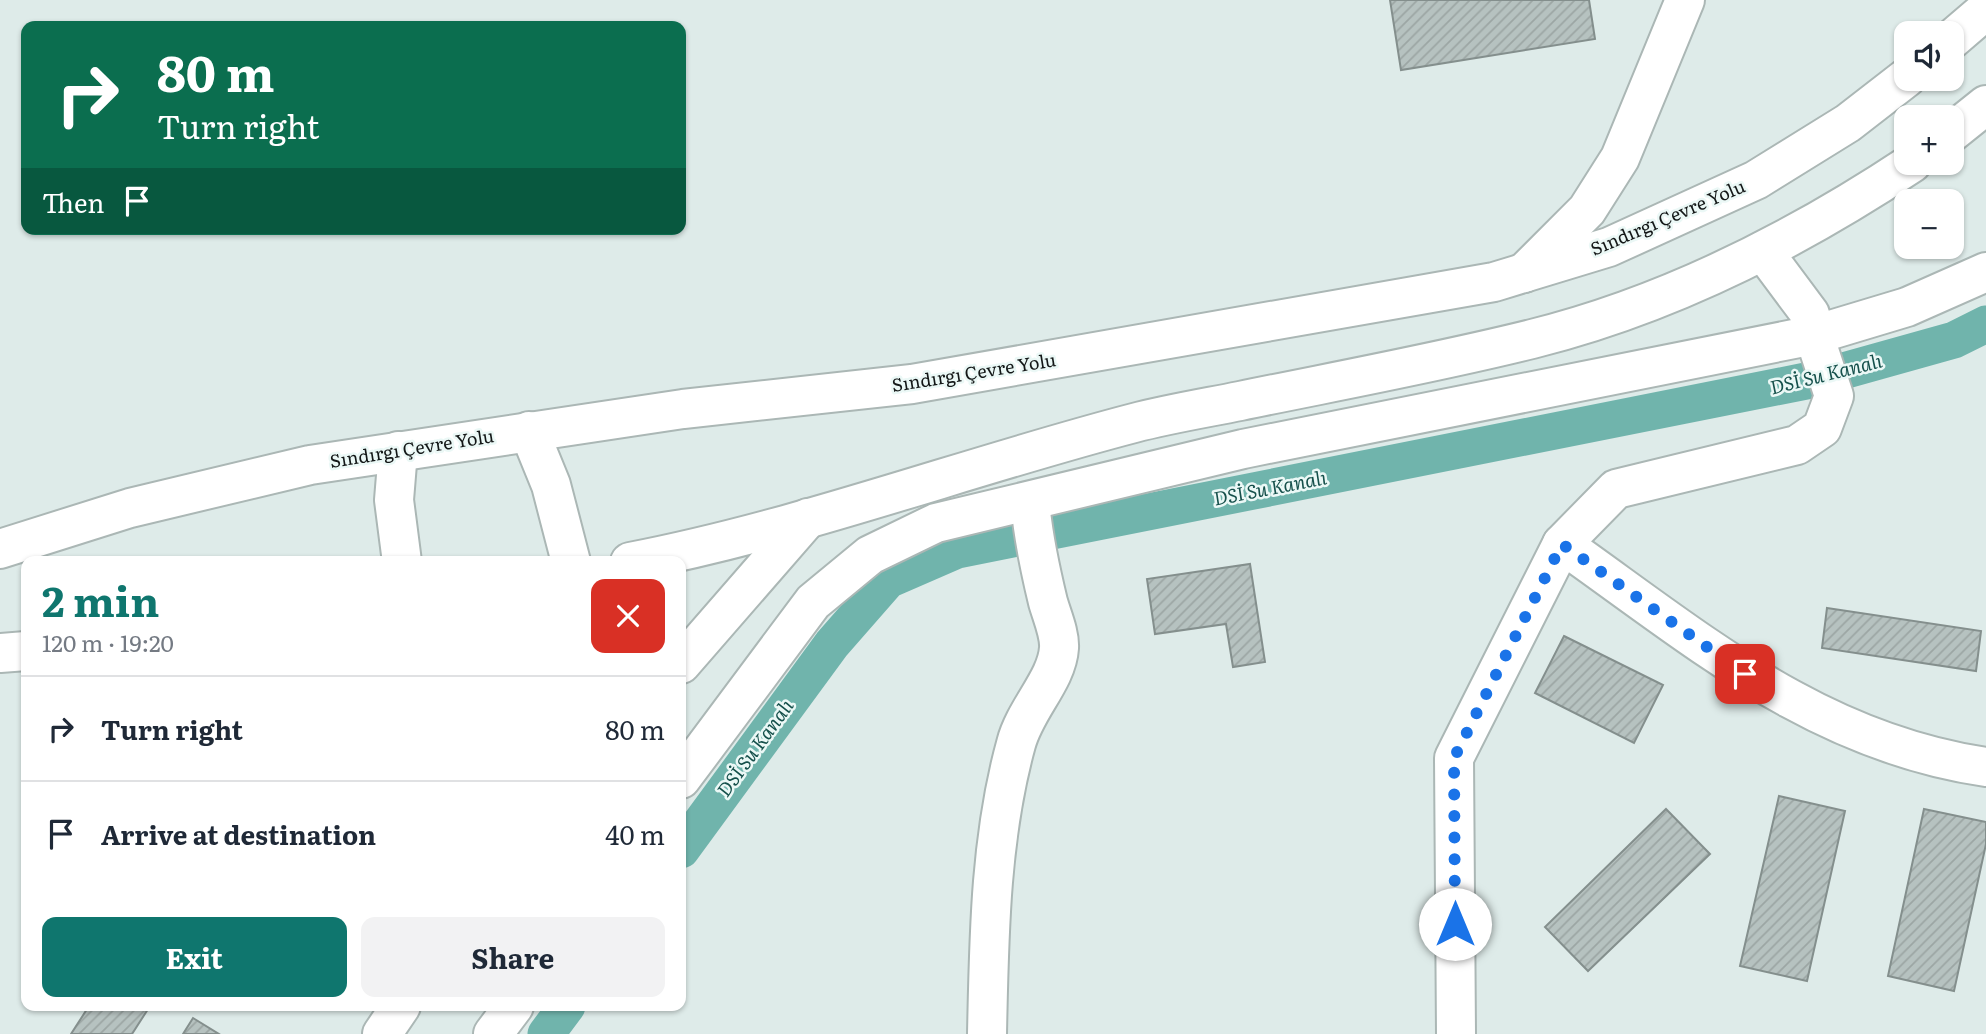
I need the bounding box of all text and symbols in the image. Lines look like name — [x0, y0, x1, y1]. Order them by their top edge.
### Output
map controls — [1894, 21, 1964, 259]
button: sound — [1894, 21, 1964, 91]
text: 80 m — [157, 34, 275, 107]
icon: right — [42, 49, 133, 140]
text: Turn right — [157, 101, 319, 149]
button: + — [1894, 105, 1964, 175]
street label: Sındırgı Çevre Yolu — [1586, 172, 1749, 261]
text: Then — [42, 182, 104, 221]
icon: arrive — [118, 182, 156, 220]
button: − — [1894, 189, 1964, 259]
street label: Sındırgı Çevre Yolu — [890, 345, 1058, 398]
water label: DSİ Su Kanalı — [1767, 345, 1885, 400]
street label: Sındırgı Çevre Yolu — [328, 421, 496, 474]
water label: DSİ Su Kanalı — [1211, 462, 1329, 512]
text: 2 min — [42, 568, 159, 630]
button: close — [591, 579, 665, 653]
text: 120 m · 19:20 — [42, 625, 174, 659]
pin — [1715, 644, 1775, 704]
icon: arrive — [1726, 655, 1764, 693]
water label: DSİ Su Kanalı — [709, 693, 799, 802]
text: Turn right — [101, 709, 243, 748]
text: 80 m — [605, 709, 665, 748]
icon: right — [42, 710, 80, 748]
text: Arrive at destination — [101, 814, 376, 853]
text: 40 m — [605, 814, 665, 853]
icon: arrive — [42, 815, 80, 853]
position arrow — [1418, 887, 1492, 961]
button: Exit — [42, 917, 347, 997]
button: Share — [361, 917, 665, 997]

